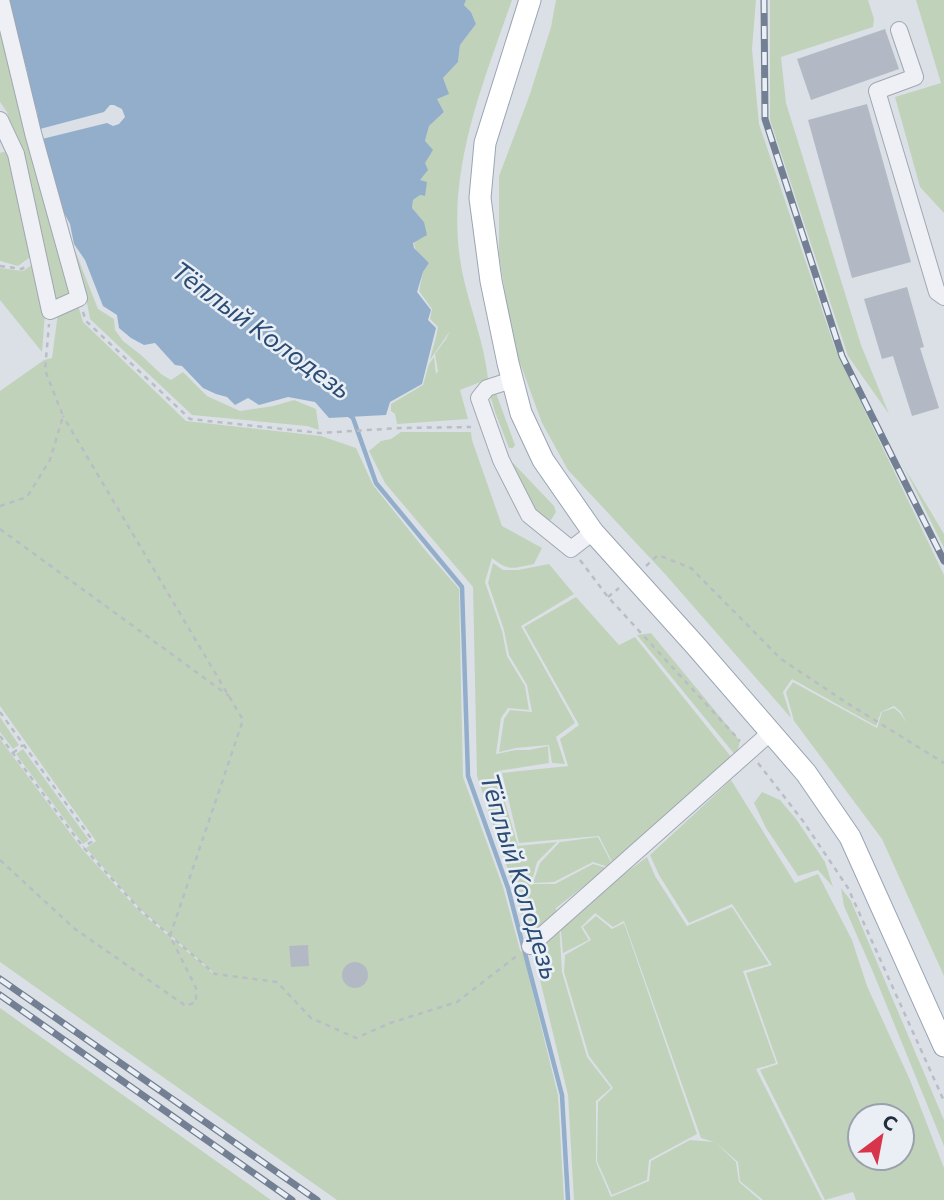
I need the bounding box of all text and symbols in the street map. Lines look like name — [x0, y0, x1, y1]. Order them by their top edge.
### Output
water label: Тёплый Колодезь — [166, 254, 358, 404]
water label: Тёплый Колодезь — [475, 769, 567, 983]
north arrow — [846, 1102, 916, 1172]
text: С — [879, 1109, 902, 1135]

